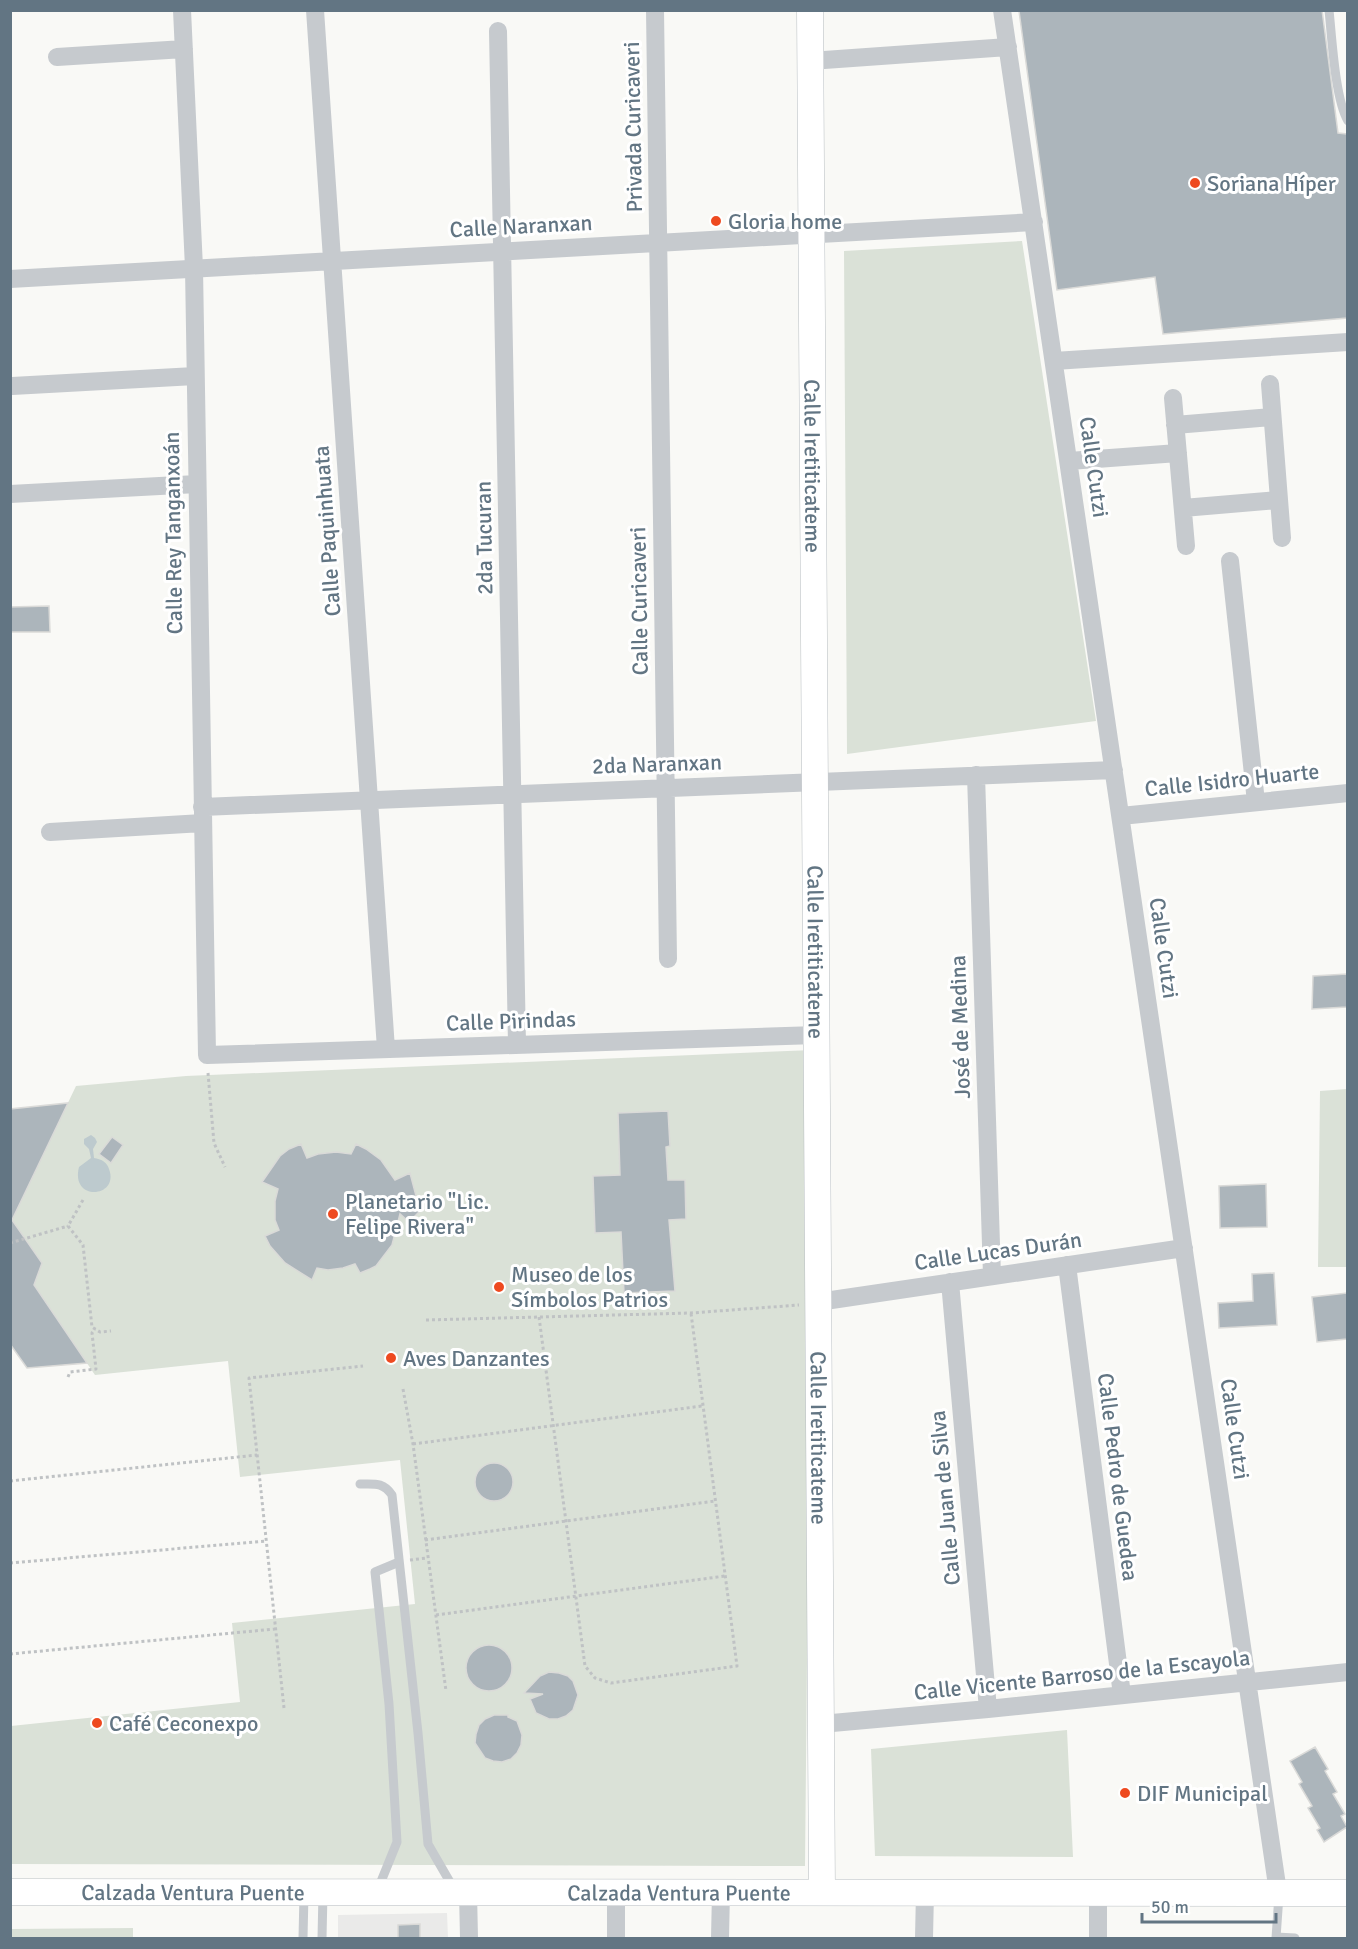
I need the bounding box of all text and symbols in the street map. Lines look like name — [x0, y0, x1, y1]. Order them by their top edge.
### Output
street label: Privada Curicaveri — [618, 41, 648, 213]
place label: Soriana Híper — [1207, 170, 1336, 197]
marker: Soriana Híper — [1188, 176, 1202, 190]
place label: Gloria home — [728, 208, 842, 235]
street label: Calle Naranxan — [449, 209, 593, 243]
marker: Gloria home — [709, 214, 723, 228]
street label: Calle Iretiticateme — [799, 379, 827, 553]
street label: Calle Cutzi — [1074, 415, 1114, 519]
street label: Calle Rey Tanganxoán — [158, 431, 188, 635]
street label: Calle Paquinhuata — [308, 445, 346, 617]
street label: 2da Tucuran — [470, 481, 498, 595]
street label: Calle Curicaveri — [624, 526, 654, 676]
street label: 2da Naranxan — [592, 748, 722, 780]
street label: Calle Isidro Huarte — [1143, 757, 1321, 803]
street label: Calle Iretiticateme — [802, 865, 830, 1039]
street label: Calle Cutzi — [1144, 896, 1184, 1000]
street label: José de Medina — [944, 955, 976, 1099]
street label: Calle Pirindas — [446, 1005, 576, 1037]
place label: Planetario "Lic. Felipe Rivera" — [345, 1188, 489, 1240]
marker: Planetario "Lic. Felipe Rivera" — [326, 1207, 340, 1221]
street label: Calle Lucas Durán — [912, 1226, 1084, 1276]
place label: Museo de los Símbolos Patrios — [511, 1261, 668, 1313]
marker: Museo de los Símbolos Patrios — [492, 1280, 506, 1294]
place label: Aves Danzantes — [403, 1345, 550, 1372]
marker: Aves Danzantes — [384, 1351, 398, 1365]
street label: Calle Iretiticateme — [805, 1351, 833, 1525]
street label: Calle Pedro de Guedea — [1092, 1371, 1144, 1583]
street label: Calle Cutzi — [1215, 1377, 1255, 1481]
street label: Calle Juan de Silva — [924, 1409, 966, 1587]
street label: Calle Vicente Barroso de la Escayola — [913, 1644, 1251, 1706]
place label: Café Ceconexpo — [109, 1710, 258, 1737]
marker: Café Ceconexpo — [90, 1716, 104, 1730]
place label: DIF Municipal — [1137, 1780, 1268, 1807]
marker: DIF Municipal — [1118, 1786, 1132, 1800]
street label: Calzada Ventura Puente — [81, 1879, 305, 1906]
street label: Calzada Ventura Puente — [567, 1879, 791, 1906]
scale bar — [1142, 1886, 1276, 1924]
text: 50 m — [1151, 1896, 1189, 1918]

